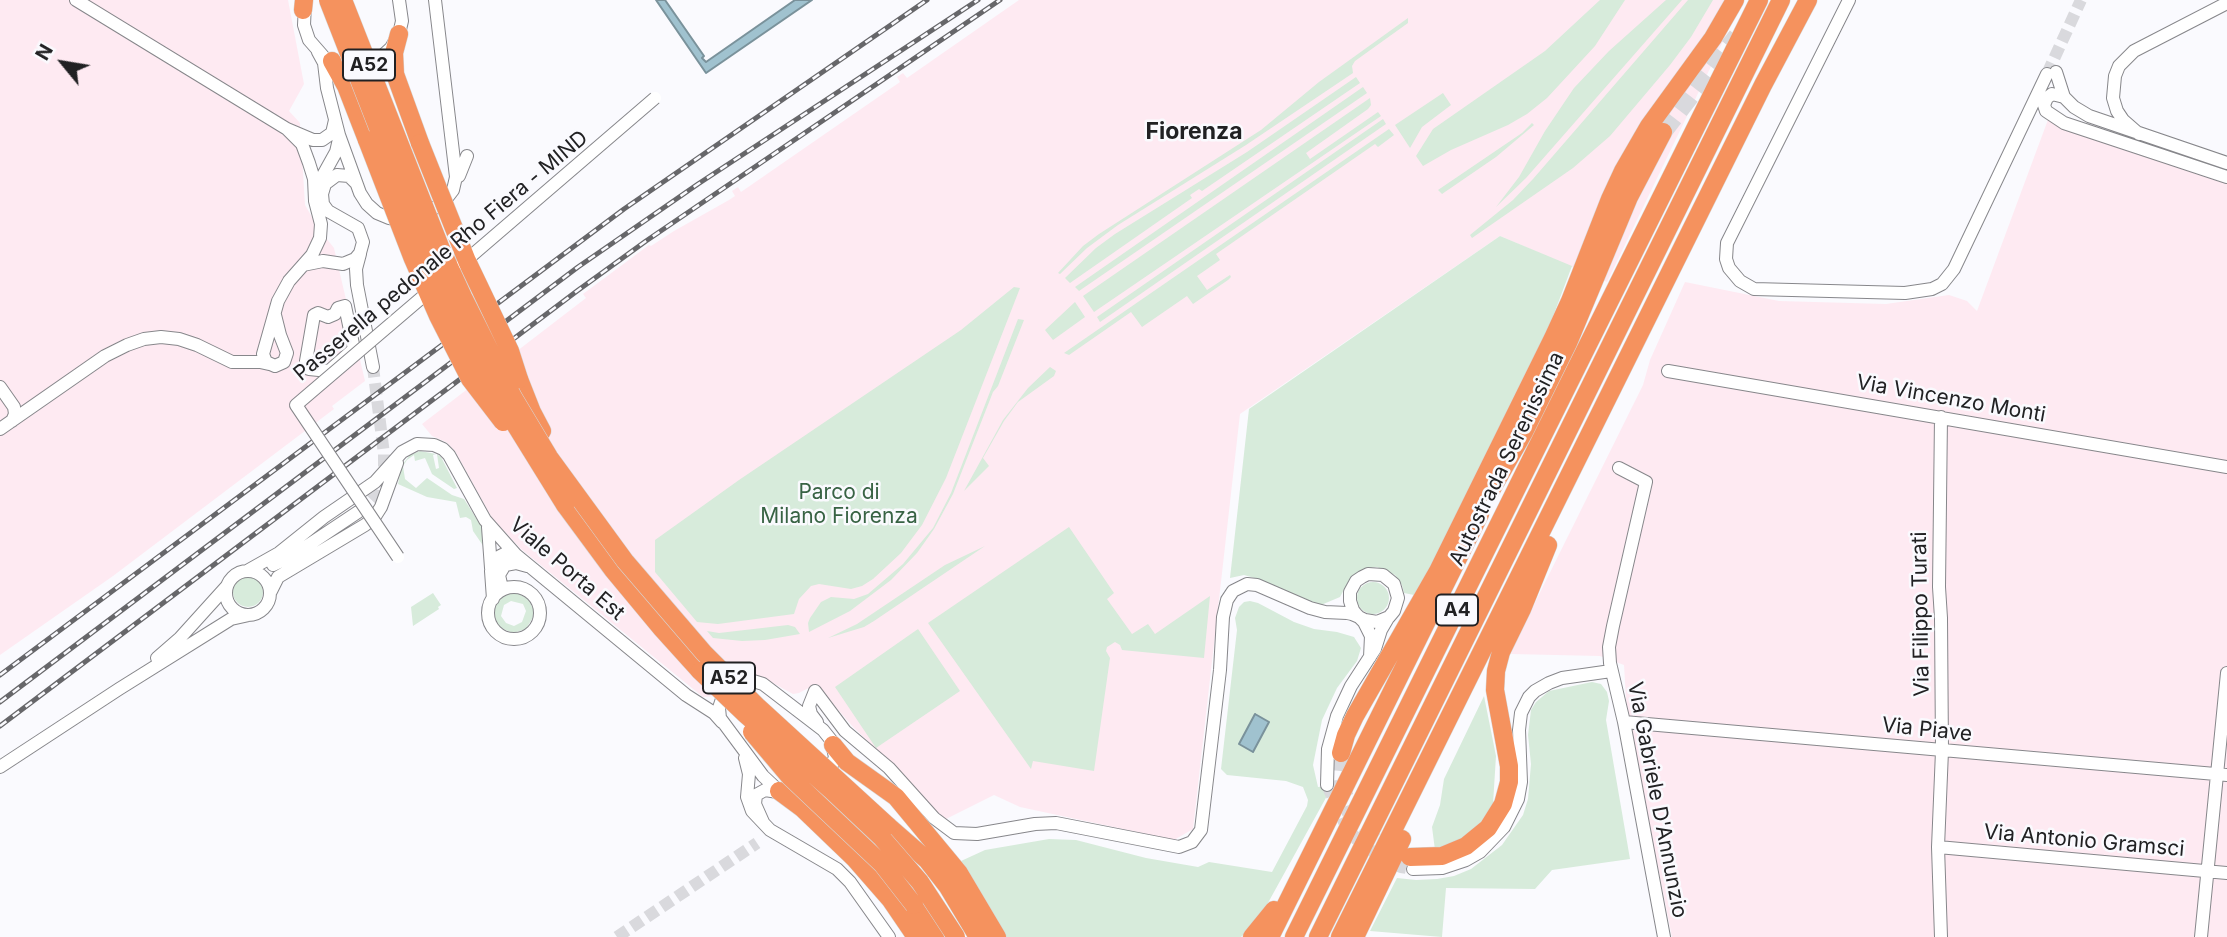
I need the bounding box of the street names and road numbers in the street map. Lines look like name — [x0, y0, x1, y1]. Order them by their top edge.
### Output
road number: A52 — [343, 50, 395, 80]
street label: Passerella pedonale Rho Fiera - MIND — [289, 125, 593, 387]
street label: Autostrada Serenissima — [1444, 348, 1570, 570]
street label: Via Vincenzo Monti — [1854, 370, 2048, 428]
street label: Viale Porta Est — [504, 512, 630, 626]
street label: Via Filippo Turati — [1907, 531, 1935, 697]
road number: A4 — [1436, 594, 1478, 625]
road number: A52 — [703, 663, 755, 694]
street label: Via Gabriele D'Annunzio — [1622, 680, 1692, 920]
street label: Via Piave — [1880, 713, 1974, 747]
street label: Via Antonio Gramsci — [1983, 820, 2185, 862]

